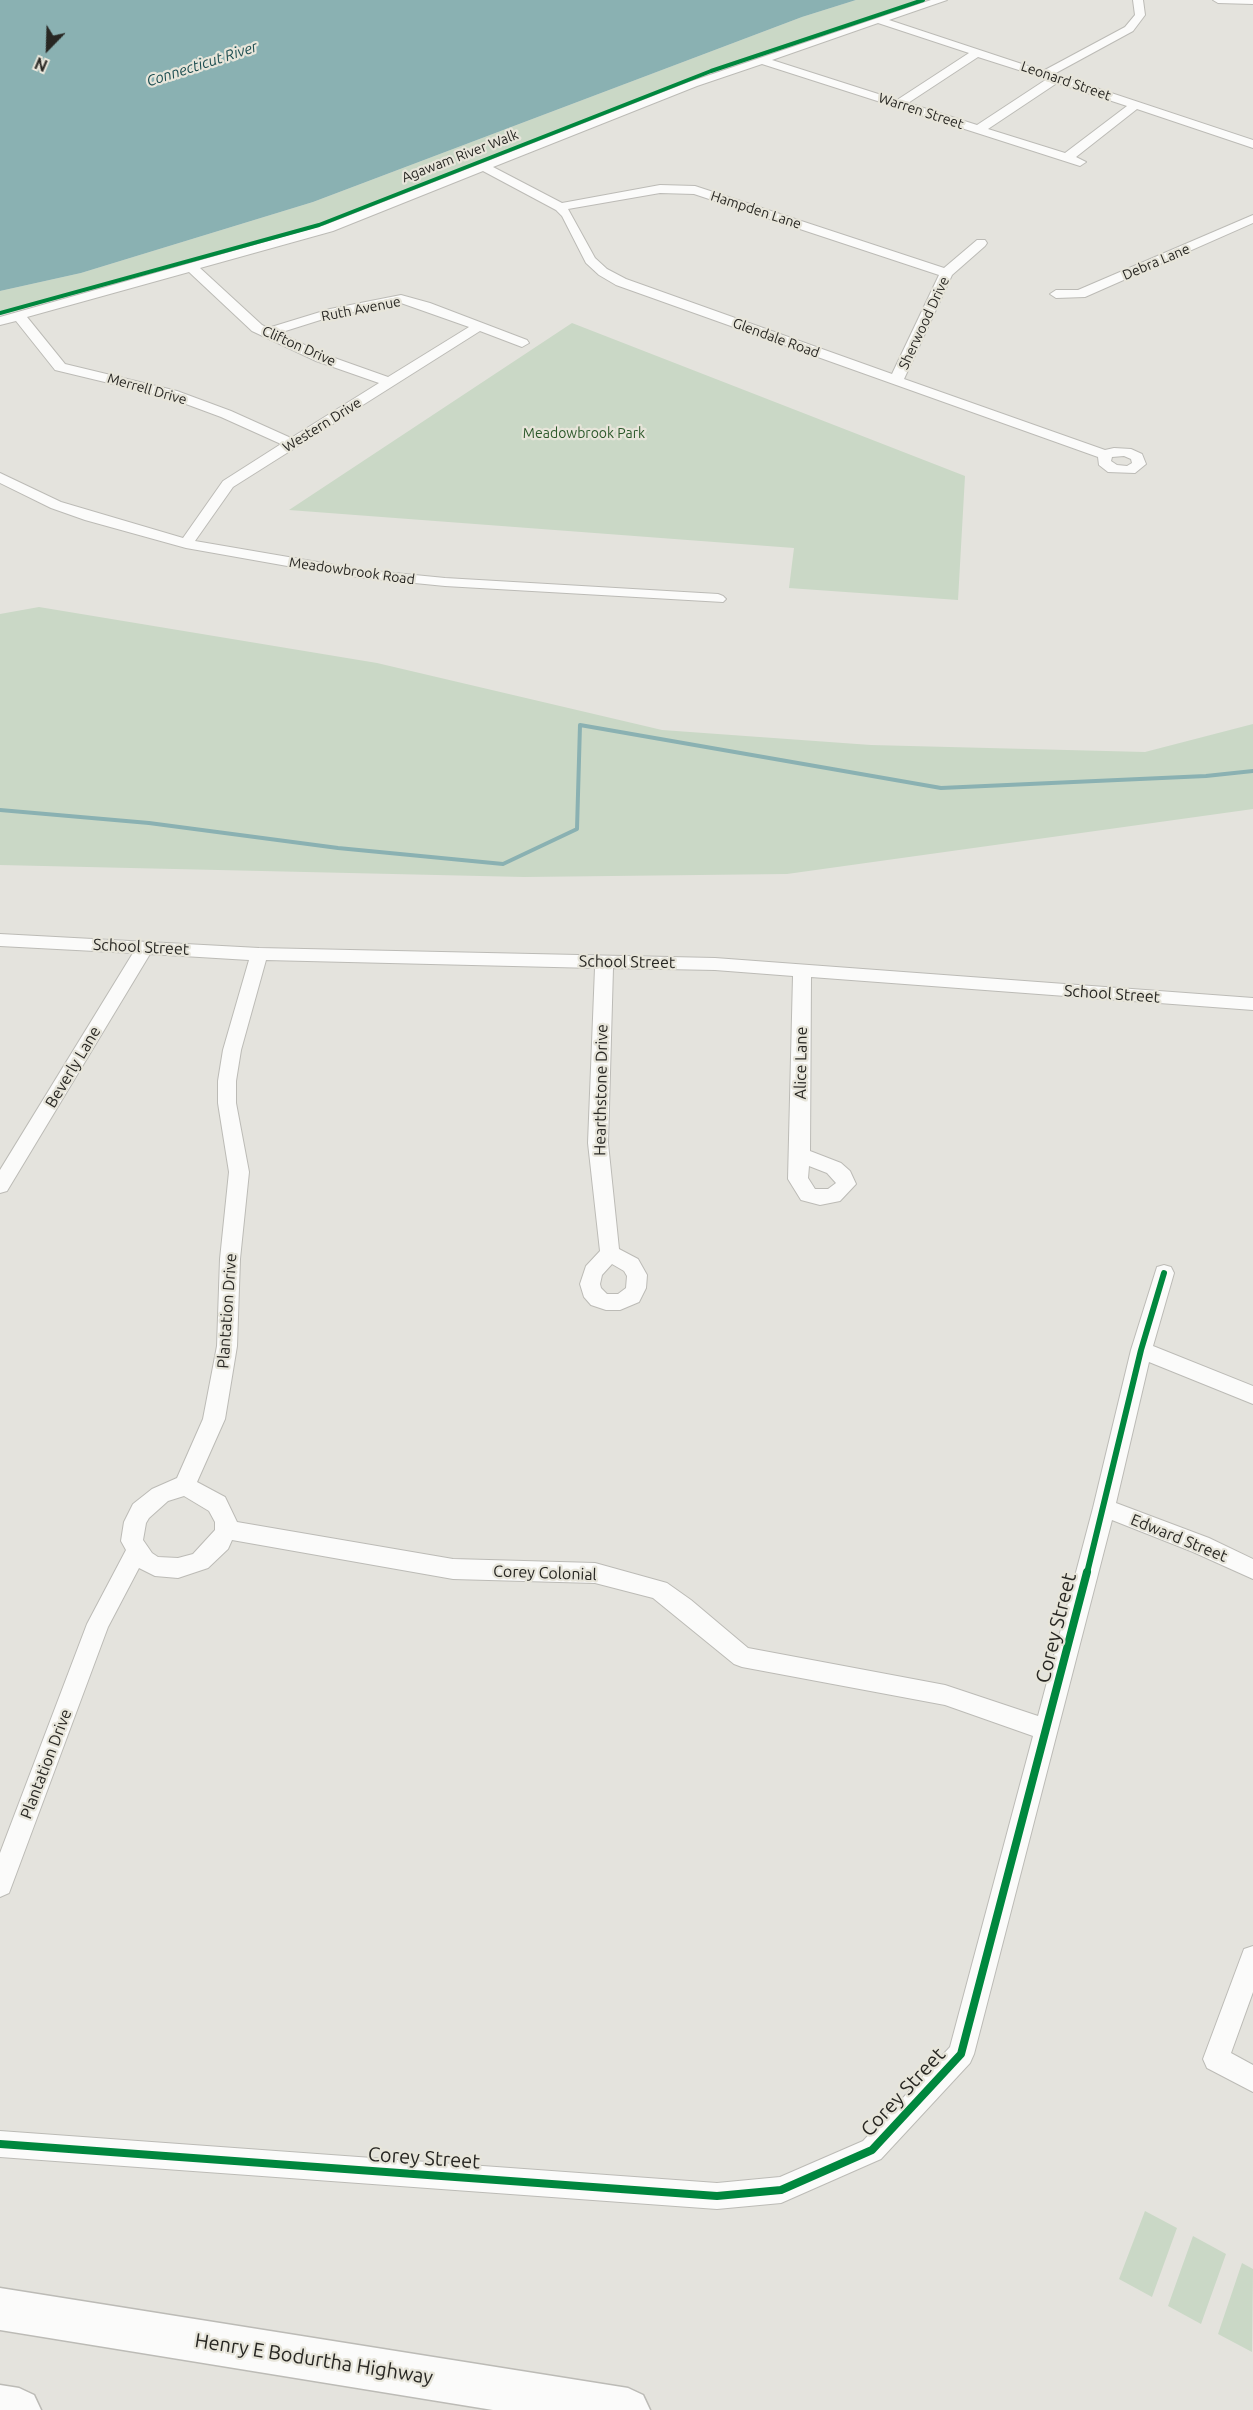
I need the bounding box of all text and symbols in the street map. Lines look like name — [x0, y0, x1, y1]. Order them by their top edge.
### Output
north arrow — [18, 18, 78, 78]
water label: Connecticut River — [144, 38, 260, 90]
text: N — [32, 54, 50, 75]
street label: Leonard Street — [1019, 58, 1113, 104]
street label: Warren Street — [876, 89, 966, 133]
street label: Agawam River Walk — [399, 126, 521, 186]
street label: Hampden Lane — [709, 187, 803, 233]
street label: Debra Lane — [1120, 240, 1192, 284]
street label: Sherwood Drive — [895, 274, 953, 372]
street label: Ruth Avenue — [320, 293, 402, 325]
street label: Glendale Road — [730, 315, 822, 361]
street label: Clifton Drive — [260, 322, 338, 370]
street label: Merrell Drive — [105, 370, 189, 408]
street label: Western Drive — [280, 394, 364, 456]
park label: Meadowbrook Park — [523, 425, 645, 441]
street label: Meadowbrook Road — [288, 554, 416, 588]
street label: School Street — [92, 935, 190, 959]
street label: School Street — [579, 952, 675, 972]
street label: School Street — [1063, 981, 1161, 1007]
street label: Beverly Lane — [41, 1023, 105, 1111]
street label: Hearthstone Drive — [590, 1024, 612, 1156]
street label: Alice Lane — [791, 1026, 811, 1100]
street label: Plantation Drive — [213, 1253, 241, 1369]
street label: Edward Street — [1128, 1510, 1230, 1566]
street label: Corey Colonial — [493, 1562, 597, 1584]
street label: Corey Street — [1031, 1570, 1081, 1686]
street label: Plantation Drive — [16, 1707, 76, 1821]
street label: Corey Street — [856, 2043, 950, 2141]
street label: Corey Street — [367, 2142, 481, 2174]
street label: Henry E Bodurtha Highway — [193, 2328, 435, 2390]

